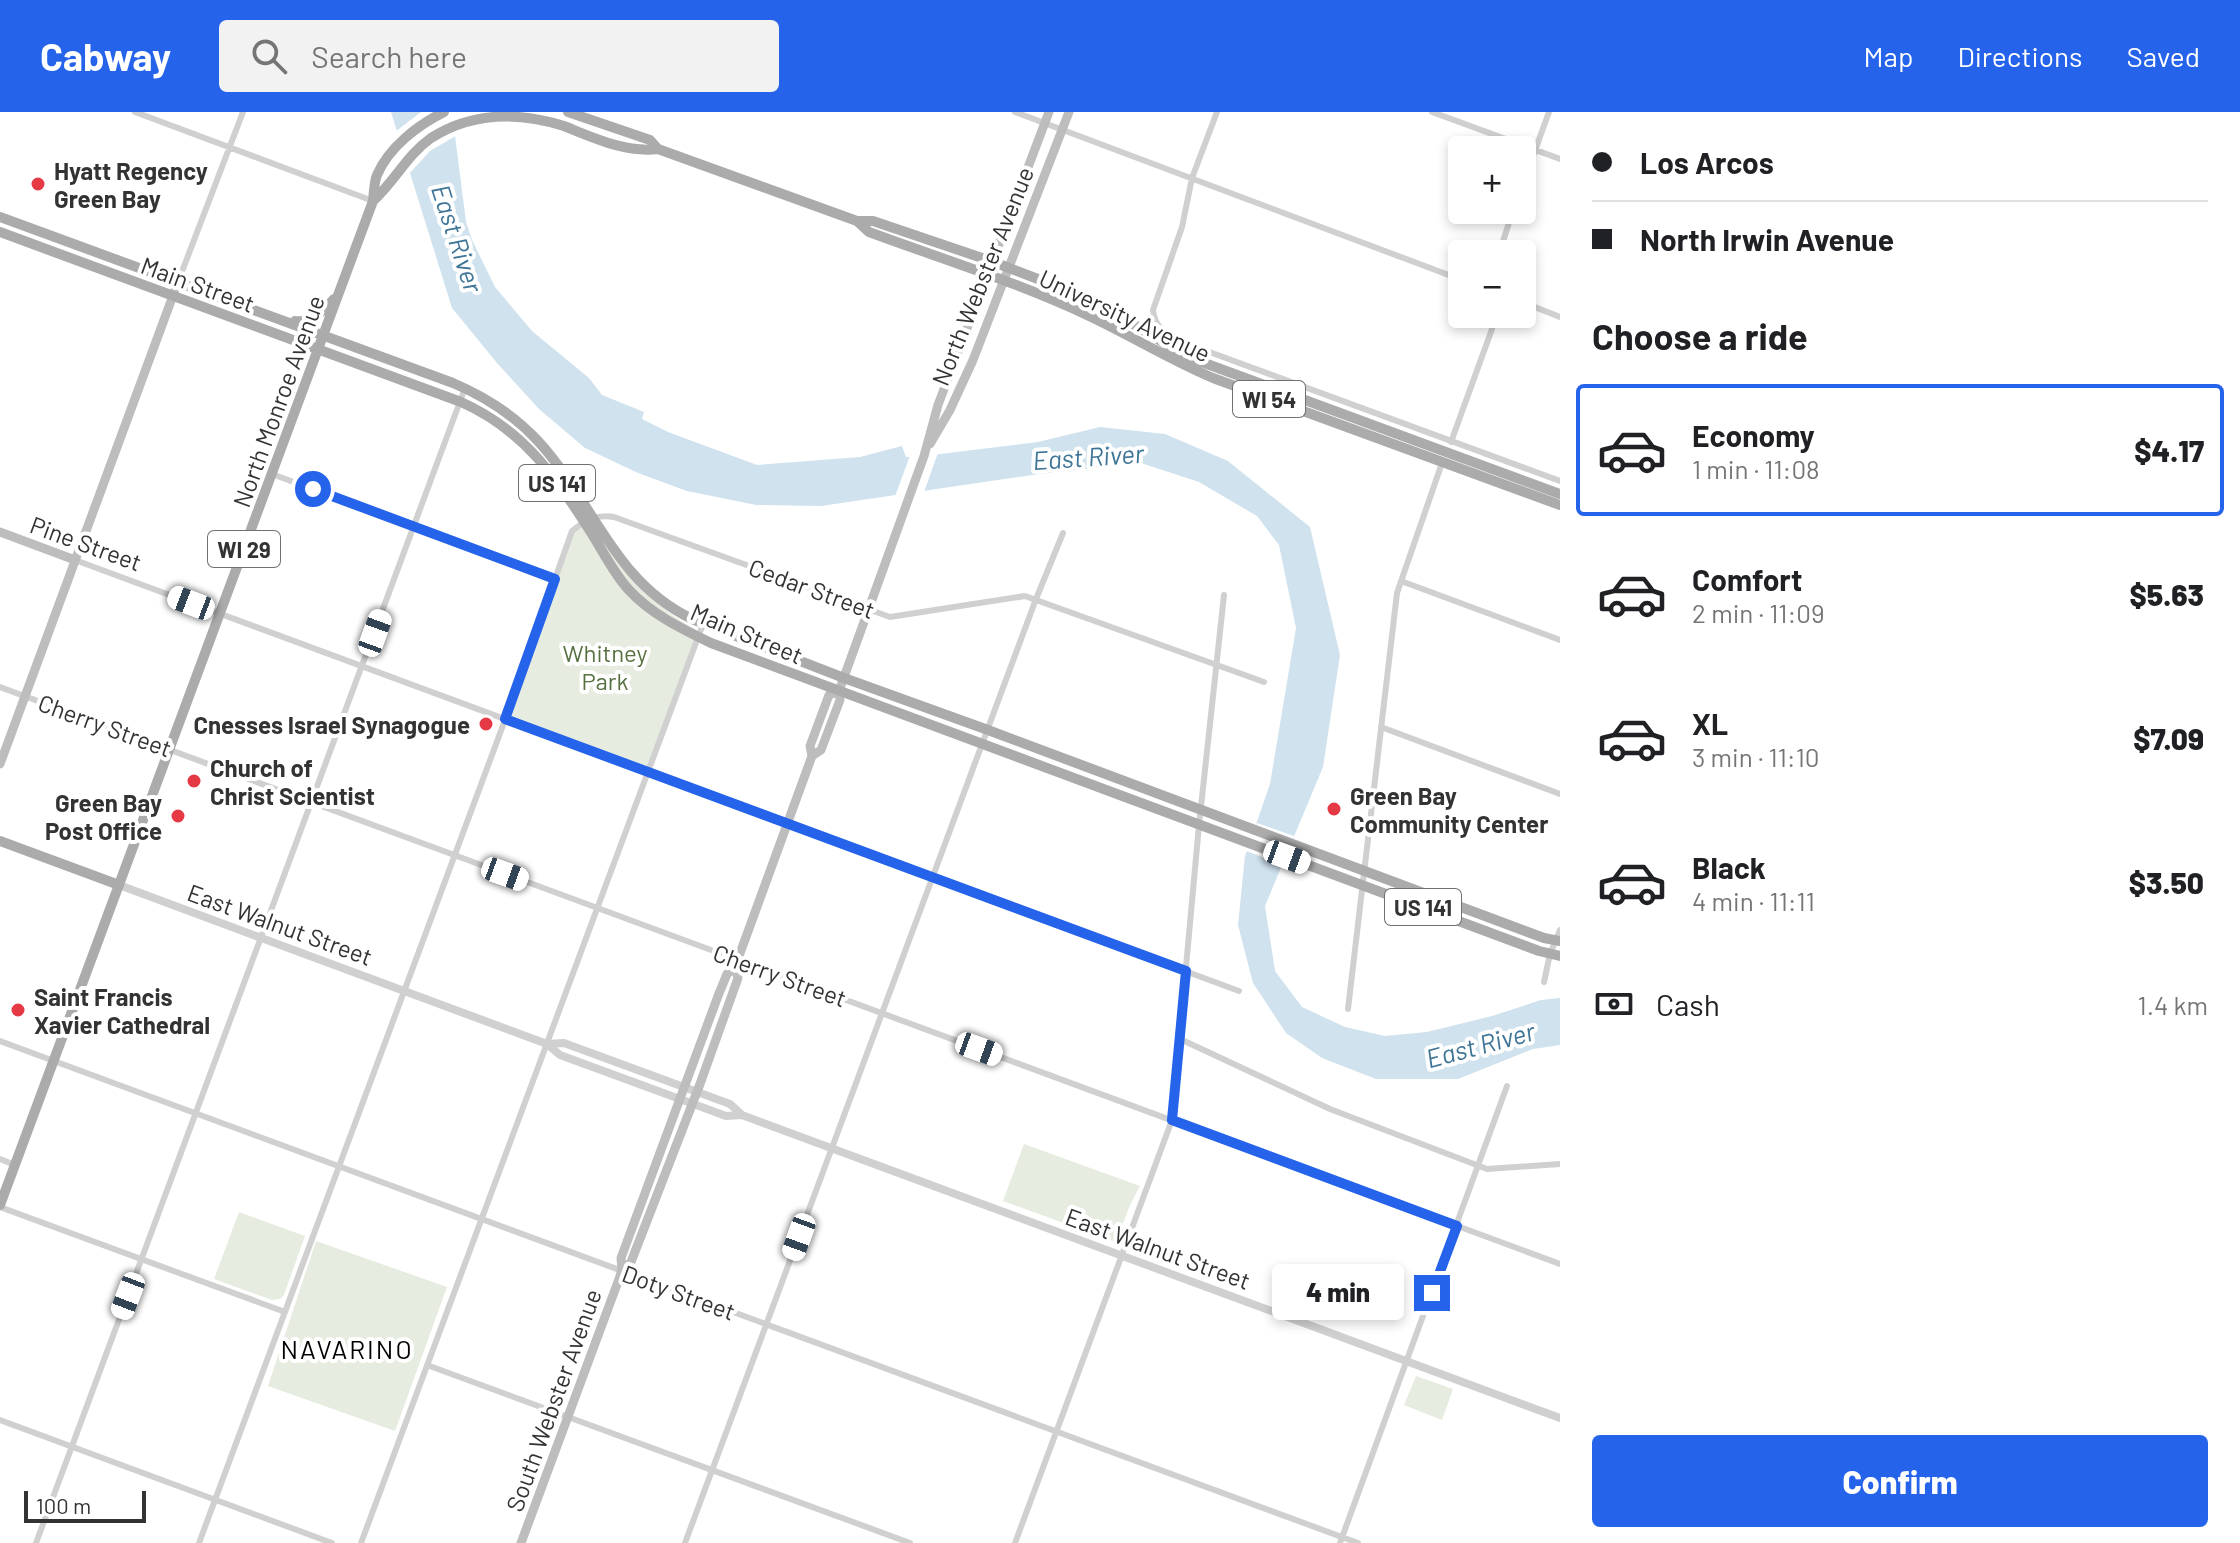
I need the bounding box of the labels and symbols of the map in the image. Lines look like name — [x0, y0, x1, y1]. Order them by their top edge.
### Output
place label: Hyatt Regency Green Bay — [54, 156, 208, 213]
street label: North Webster Avenue — [925, 162, 1039, 390]
marker: Hyatt Regency Green Bay — [29, 175, 47, 193]
water label: East River — [426, 180, 490, 297]
street label: Main Street — [137, 250, 259, 318]
street label: University Avenue — [1035, 263, 1215, 367]
street label: North Monroe Avenue — [226, 291, 330, 511]
road number: WI 54 — [1233, 381, 1305, 417]
water label: East River — [1031, 437, 1145, 475]
road number: US 141 — [519, 465, 595, 501]
route start — [295, 471, 331, 507]
street label: Pine Street — [26, 509, 146, 577]
road number: WI 29 — [208, 531, 280, 567]
street label: Cedar Street — [745, 552, 879, 624]
car — [164, 583, 218, 623]
street label: Main Street — [687, 596, 807, 670]
car — [356, 606, 394, 660]
park label: Whitney Park — [562, 638, 648, 695]
street label: Cherry Street — [34, 687, 176, 763]
place label: Cnesses Israel Synagogue — [193, 710, 470, 739]
marker: Cnesses Israel Synagogue — [477, 715, 495, 733]
place label: Church of Christ Scientist — [210, 753, 375, 810]
marker: Church of Christ Scientist — [185, 772, 203, 790]
place label: Green Bay Community Center — [1350, 781, 1548, 838]
place label: Green Bay Post Office — [45, 788, 162, 845]
marker: Green Bay Community Center — [1325, 800, 1343, 818]
marker: Green Bay Post Office — [169, 807, 187, 825]
car — [1260, 838, 1314, 876]
car — [478, 855, 532, 893]
street label: East Walnut Street — [184, 877, 376, 971]
road number: US 141 — [1385, 889, 1461, 925]
street label: Cherry Street — [709, 937, 851, 1013]
place label: Saint Francis Xavier Cathedral — [34, 982, 210, 1039]
marker: Saint Francis Xavier Cathedral — [9, 1001, 27, 1019]
water label: East River — [1422, 1014, 1539, 1073]
car — [952, 1030, 1006, 1068]
street label: East Walnut Street — [1062, 1201, 1254, 1295]
car — [780, 1210, 818, 1264]
street label: Doty Street — [619, 1258, 739, 1326]
callout: 4 min — [1272, 1265, 1404, 1321]
car — [108, 1269, 148, 1323]
route end — [1414, 1275, 1450, 1311]
street label: South Webster Avenue — [499, 1285, 607, 1515]
district label: NAVARINO — [280, 1333, 414, 1364]
scale bar — [24, 1487, 146, 1523]

